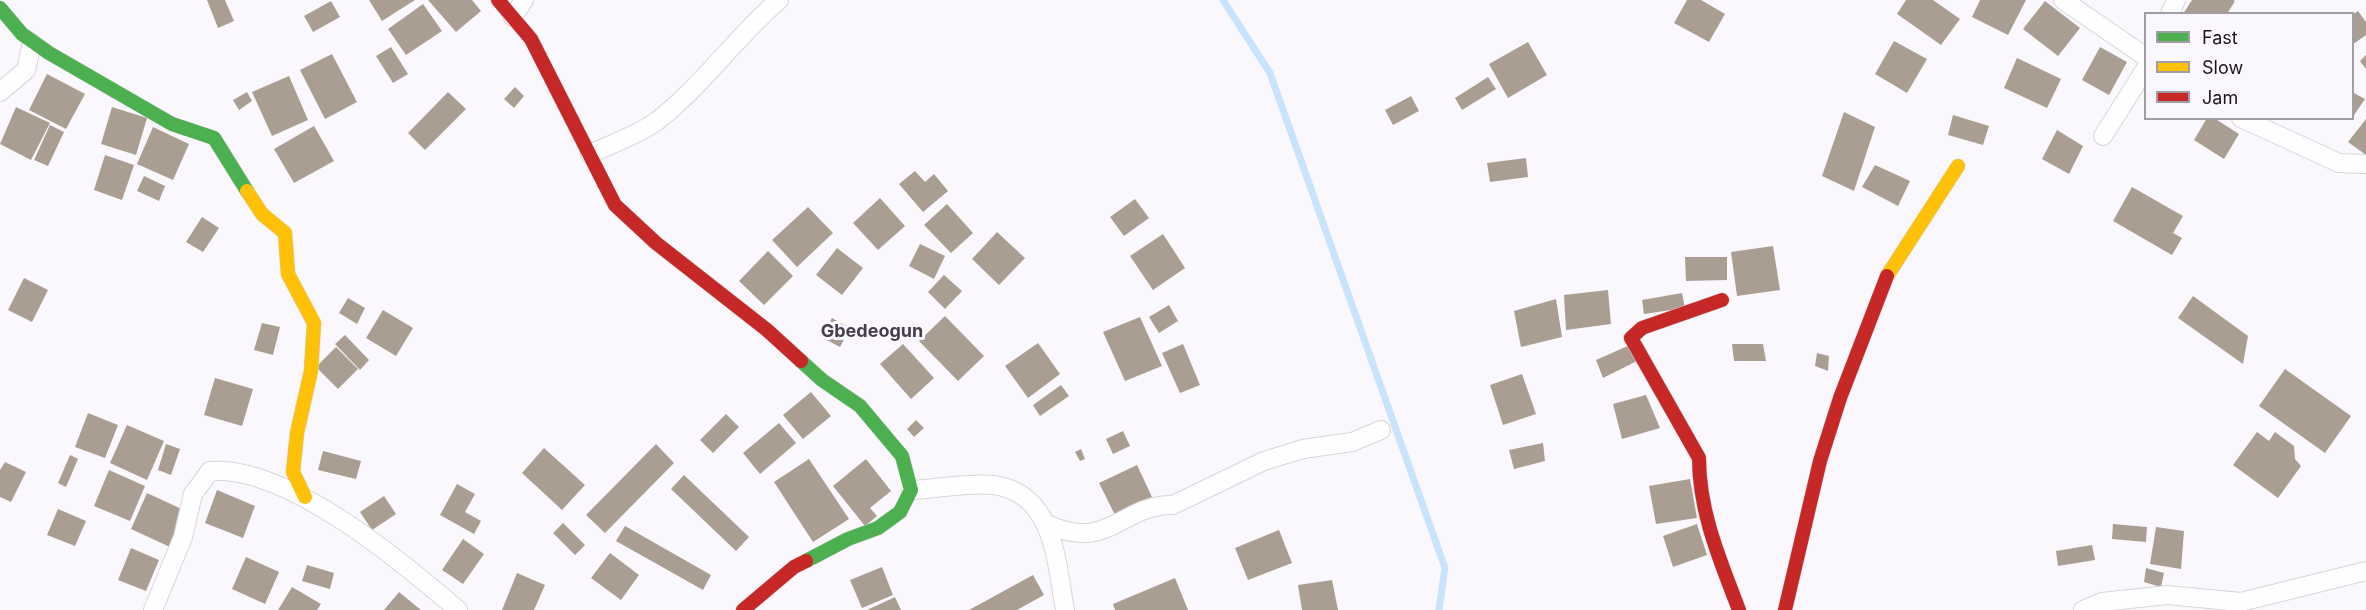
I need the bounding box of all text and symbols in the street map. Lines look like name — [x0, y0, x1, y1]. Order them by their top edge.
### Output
legend — [2144, 12, 2354, 120]
text: Fast — [2202, 27, 2238, 48]
text: Slow — [2202, 57, 2243, 78]
text: Jam — [2202, 87, 2238, 108]
district label: Gbedeogun — [821, 321, 923, 343]

